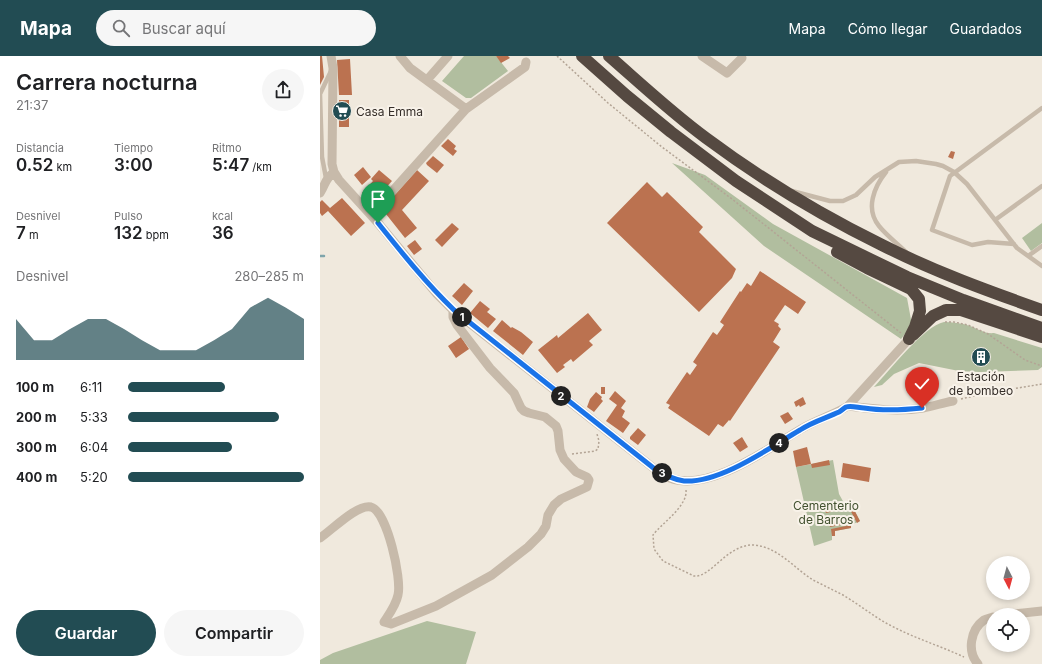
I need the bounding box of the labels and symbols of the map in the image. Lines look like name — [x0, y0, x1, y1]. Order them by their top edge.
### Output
supermarket icon: Casa Emma — [331, 100, 353, 122]
place label: Casa Emma — [356, 104, 423, 119]
pin — [361, 182, 395, 223]
pin: 1 — [452, 307, 472, 327]
building icon: Estación de bombeo — [970, 346, 992, 368]
pin — [905, 367, 939, 408]
place label: Estación de bombeo — [949, 369, 1013, 398]
pin: 2 — [551, 386, 571, 406]
pin: 4 — [769, 433, 789, 453]
pin: 3 — [652, 463, 672, 483]
park label: Cementerio de Barros — [793, 498, 859, 527]
north arrow — [986, 556, 1030, 600]

